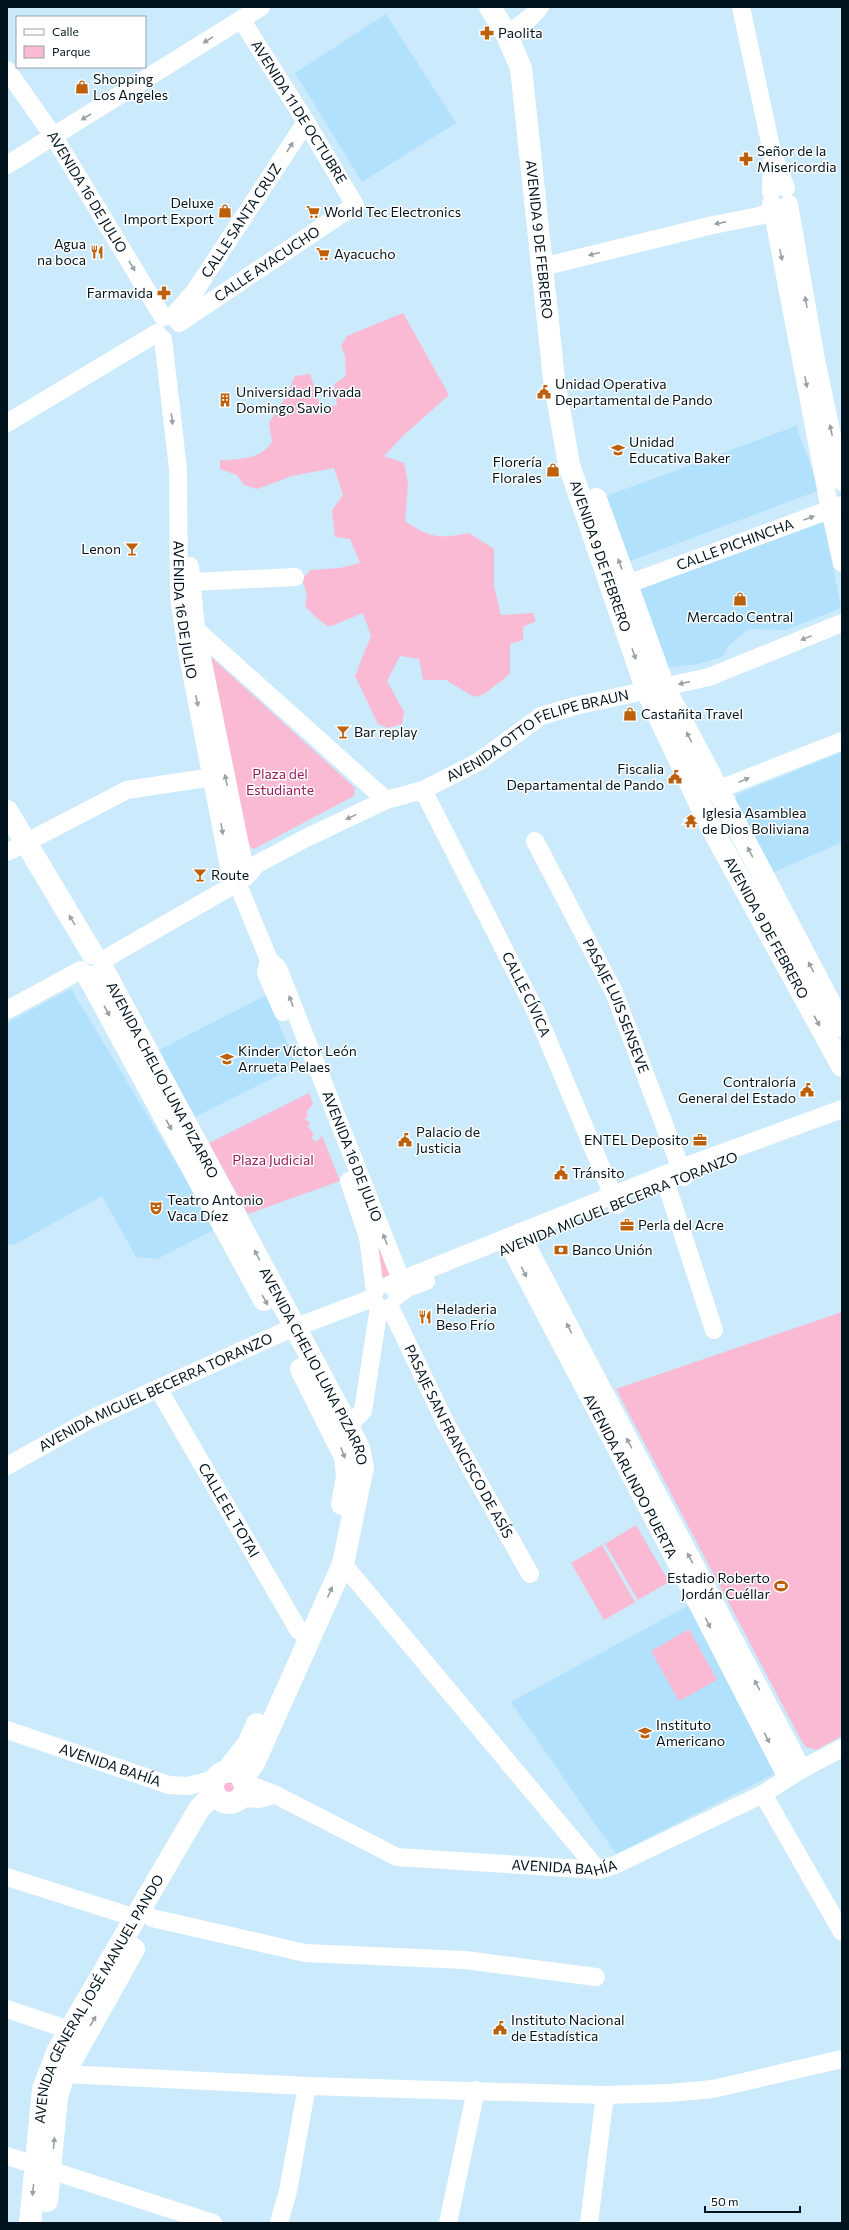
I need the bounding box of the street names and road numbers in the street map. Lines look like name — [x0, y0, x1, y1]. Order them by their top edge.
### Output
street label: AVENIDA 11 DE OCTUBRE — [248, 37, 351, 187]
street label: AVENIDA 16 DE JULIO — [44, 127, 131, 256]
street label: AVENIDA 9 DE FEBRERO — [523, 159, 557, 320]
street label: CALLE SANTA CRUZ — [197, 160, 285, 281]
street label: CALLE AYACUCHO — [211, 222, 323, 305]
street label: AVENIDA 9 DE FEBRERO — [567, 478, 635, 634]
street label: CALLE PICHINCHA — [674, 515, 796, 573]
street label: AVENIDA 16 DE JULIO — [171, 540, 201, 680]
street label: AVENIDA OTTO FELIPE BRAUN — [443, 686, 630, 785]
street label: AVENIDA 9 DE FEBRERO — [721, 853, 813, 1002]
street label: PASAJE LUIS SENSEVE — [580, 936, 653, 1075]
street label: CALLE CÍVICA — [499, 949, 555, 1040]
street label: AVENIDA CHELIO LUNA PIZARRO — [103, 979, 223, 1181]
street label: AVENIDA 16 DE JULIO — [319, 1088, 386, 1224]
street label: AVENIDA MIGUEL BECERRA TORANZO — [496, 1148, 740, 1259]
street label: AVENIDA CHELIO LUNA PIZARRO — [256, 1264, 371, 1466]
street label: AVENIDA MIGUEL BECERRA TORANZO — [35, 1329, 275, 1455]
street label: PASAJE SAN FRANCISCO DE ASÍS — [401, 1342, 517, 1541]
street label: AVENIDA ARLINDO PUERTA — [581, 1391, 681, 1561]
street label: CALLE EL TOTAI — [195, 1460, 263, 1560]
street label: AVENIDA BAHÍA — [57, 1739, 164, 1790]
street label: AVENIDA BAHÍA — [511, 1855, 619, 1879]
street label: AVENIDA GENERAL JOSÉ MANUEL PANDO — [31, 1871, 167, 2124]

